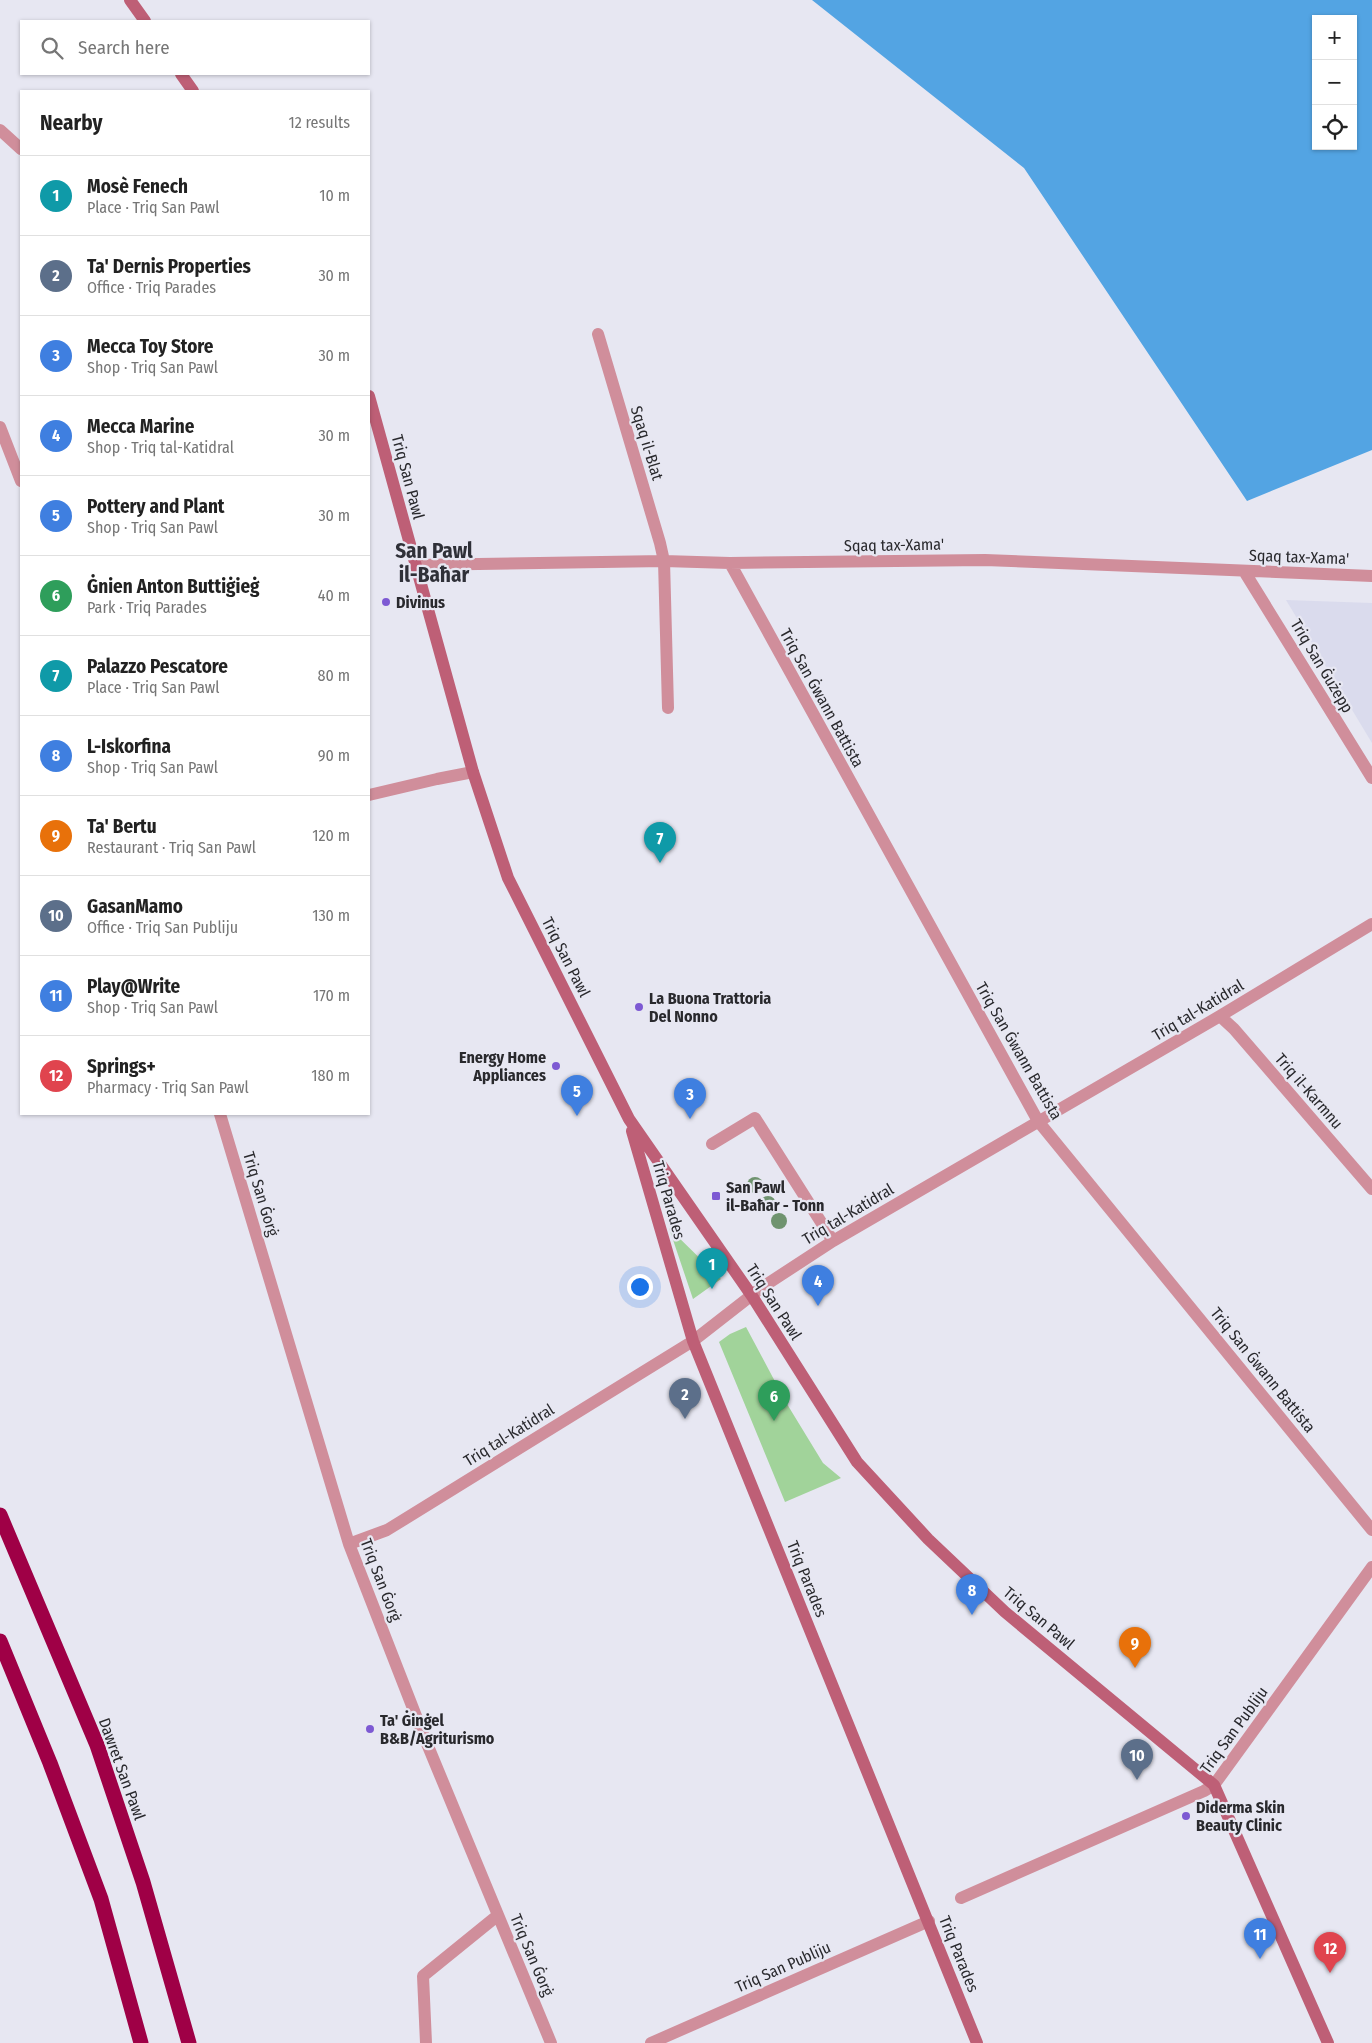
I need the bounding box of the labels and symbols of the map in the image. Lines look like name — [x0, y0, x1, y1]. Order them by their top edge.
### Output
street label: Sqaq il-Blat — [627, 404, 668, 483]
street label: Triq San Pawl — [388, 433, 428, 521]
street label: Sqaq tax-Xama' — [844, 535, 944, 555]
district label: San Pawl il-Baħar — [395, 538, 473, 588]
street label: Sqaq tax-Xama' — [1249, 546, 1349, 568]
place label: Divinus — [396, 593, 445, 612]
marker: Divinus — [380, 596, 392, 608]
street label: Triq San Ġużepp — [1287, 616, 1357, 716]
street label: Triq San Ġwann Battista — [776, 625, 868, 771]
pin: 7 — [644, 822, 676, 863]
street label: Triq San Pawl — [538, 914, 594, 1000]
street label: Triq tal-Katidral — [1149, 975, 1247, 1045]
street label: Triq San Ġwann Battista — [972, 979, 1066, 1123]
place label: La Buona Trattoria Del Nonno — [649, 989, 771, 1026]
marker: La Buona Trattoria Del Nonno — [633, 1001, 645, 1013]
place label: Energy Home Appliances — [459, 1048, 546, 1085]
street label: Triq il-Karmnu — [1271, 1049, 1347, 1133]
marker: Energy Home Appliances — [550, 1060, 562, 1072]
pin: 5 — [561, 1075, 593, 1116]
pin: 3 — [674, 1078, 706, 1119]
street label: Triq San Ġorġ — [239, 1149, 283, 1239]
street label: Triq Parades — [649, 1159, 689, 1241]
place label: San Pawl il-Baħar - Tonn — [726, 1178, 824, 1215]
street label: Triq tal-Katidral — [799, 1179, 897, 1249]
marker: San Pawl il-Baħar - Tonn — [710, 1190, 722, 1202]
pin: 1 — [696, 1248, 728, 1289]
street label: Triq San Pawl — [742, 1260, 806, 1344]
pin: 4 — [802, 1265, 834, 1306]
your location — [627, 1274, 653, 1300]
street label: Triq San Ġwann Battista — [1207, 1304, 1319, 1437]
pin: 2 — [669, 1378, 701, 1419]
pin: 6 — [758, 1380, 790, 1421]
street label: Triq tal-Katidral — [460, 1400, 558, 1470]
street label: Triq San Ġorġ — [356, 1536, 406, 1625]
street label: Triq Parades — [783, 1538, 831, 1620]
pin: 8 — [956, 1574, 988, 1615]
street label: Triq San Pawl — [1000, 1583, 1078, 1653]
pin: 9 — [1119, 1627, 1151, 1668]
street label: Triq San Publiju — [1196, 1683, 1272, 1777]
place label: Ta' Ġinġel B&B/Agriturismo — [380, 1710, 495, 1748]
street label: Dawret San Pawl — [95, 1715, 149, 1823]
marker: Ta' Ġinġel B&B/Agriturismo — [364, 1723, 376, 1735]
pin: 10 — [1121, 1739, 1153, 1780]
place label: Diderma Skin Beauty Clinic — [1196, 1798, 1285, 1835]
marker: Diderma Skin Beauty Clinic — [1180, 1810, 1192, 1822]
street label: Triq San Ġorġ — [506, 1911, 558, 1999]
street label: Triq Parades — [935, 1913, 983, 1995]
pin: 11 — [1244, 1918, 1276, 1959]
pin: 12 — [1314, 1932, 1346, 1973]
street label: Triq San Publiju — [732, 1938, 834, 1996]

